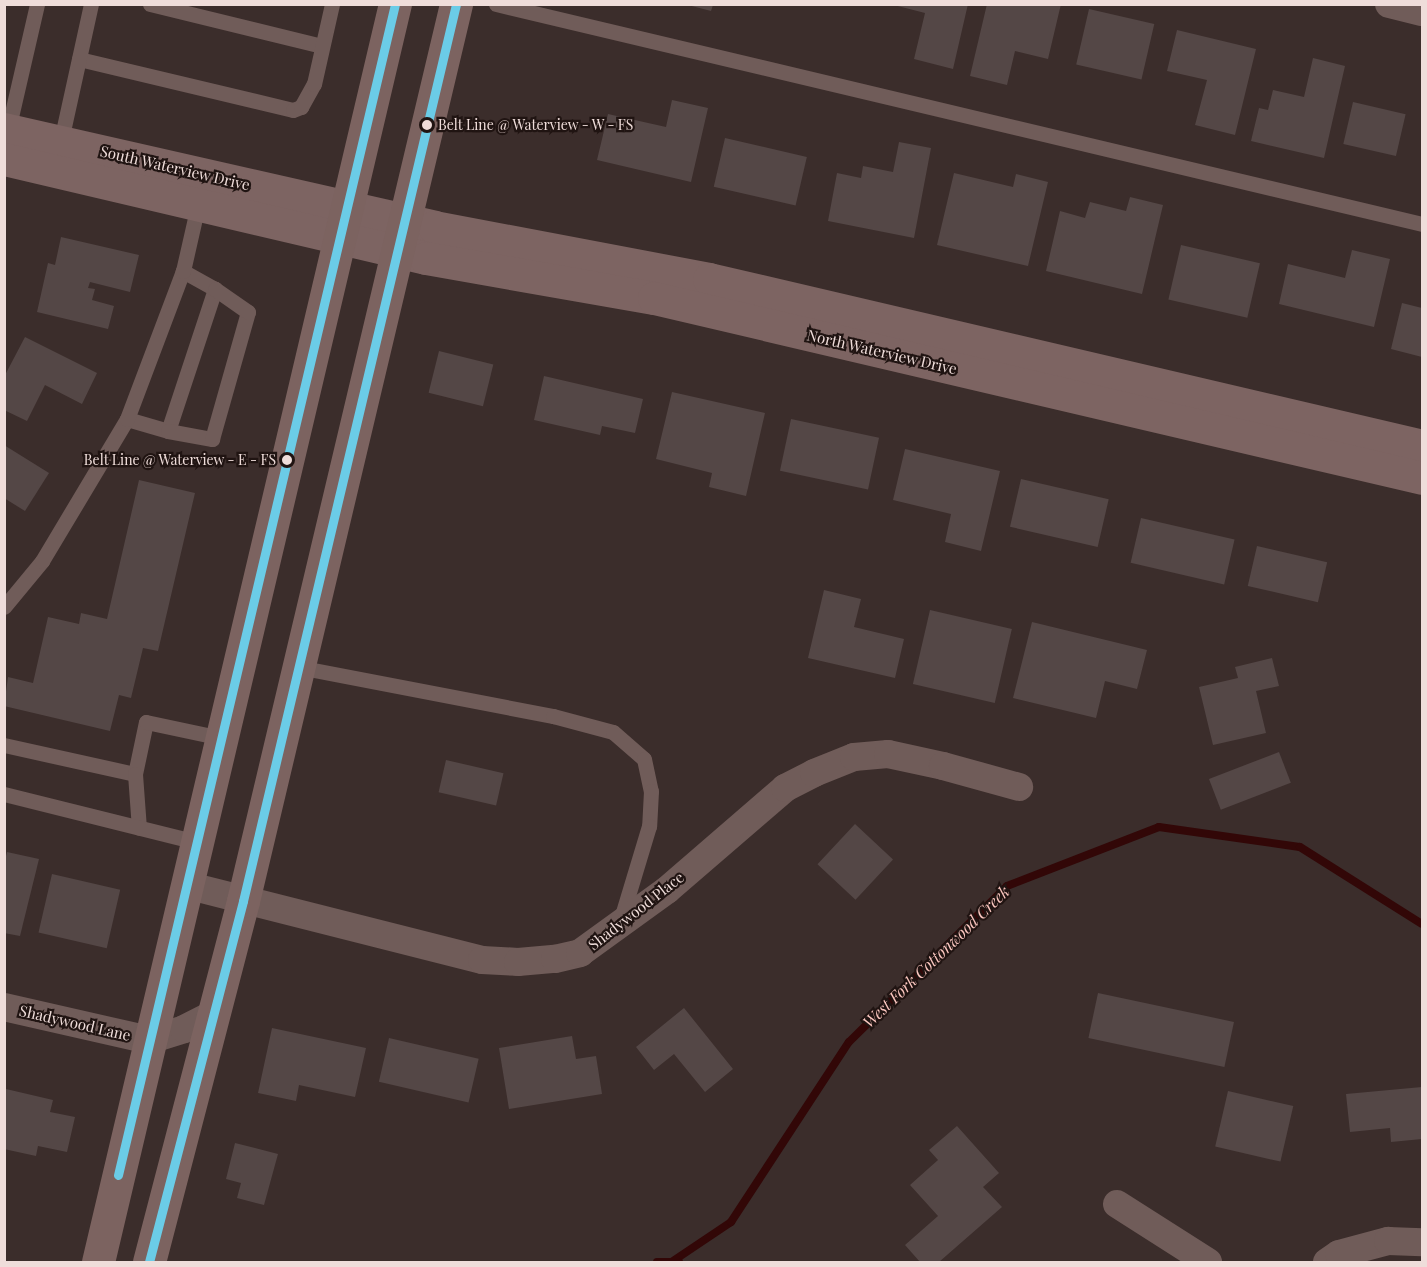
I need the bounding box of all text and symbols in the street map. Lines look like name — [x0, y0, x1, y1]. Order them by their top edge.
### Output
place label: Belt Line @ Waterview - W - FS — [438, 117, 635, 133]
marker: Belt Line @ Waterview - W - FS — [421, 119, 433, 131]
street label: South Waterview Drive — [98, 142, 252, 194]
street label: North Waterview Drive — [805, 326, 959, 378]
place label: Belt Line @ Waterview - E - FS — [83, 452, 276, 468]
marker: Belt Line @ Waterview - E - FS — [281, 454, 293, 466]
street label: Shadywood Place — [585, 868, 687, 954]
water label: West Fork Cottonwood Creek — [859, 882, 1013, 1032]
street label: Shadywood Lane — [18, 1001, 132, 1045]

